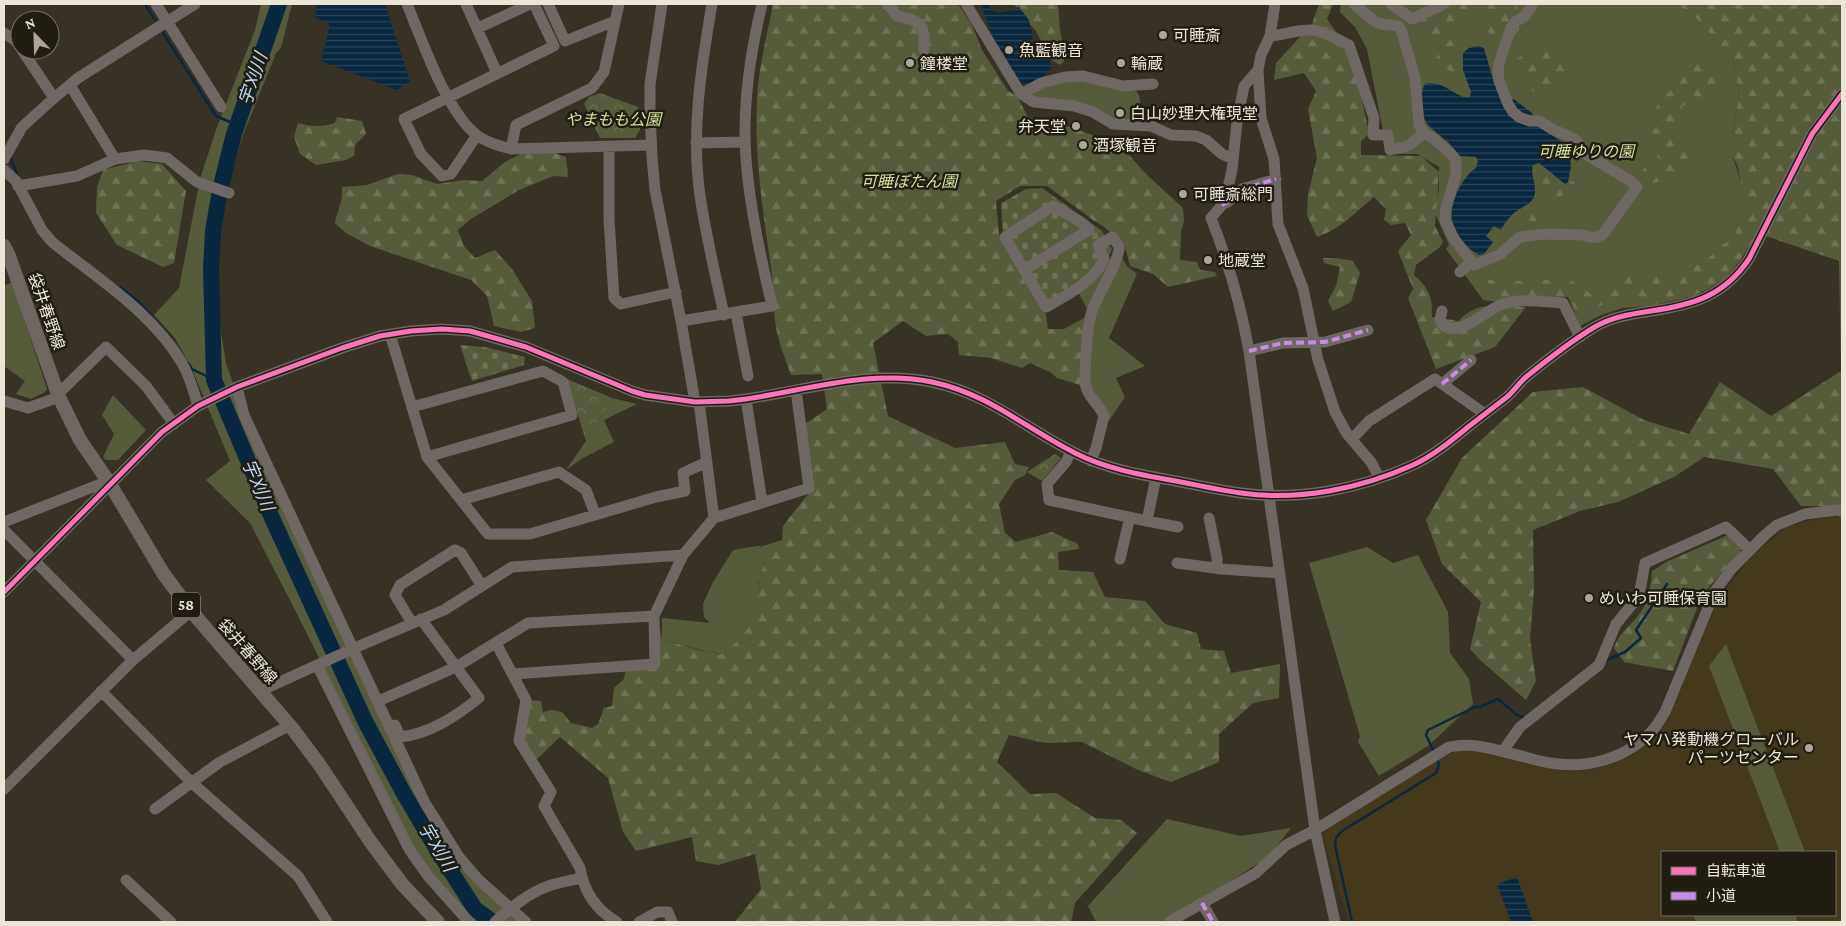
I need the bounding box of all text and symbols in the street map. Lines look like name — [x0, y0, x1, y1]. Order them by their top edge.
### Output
north arrow — [10, 10, 60, 60]
text: N — [22, 14, 38, 32]
place label: 可睡斎 — [1173, 27, 1221, 44]
marker: 可睡斎 — [1157, 29, 1169, 41]
place label: 魚藍観音 — [1019, 41, 1083, 59]
marker: 魚藍観音 — [1003, 44, 1015, 56]
water label: 宇刈川 — [235, 48, 272, 108]
place label: 鐘楼堂 — [920, 55, 968, 72]
place label: 輪蔵 — [1131, 55, 1163, 72]
marker: 鐘楼堂 — [904, 57, 916, 69]
marker: 輪蔵 — [1115, 57, 1127, 69]
place label: 白山妙理大権現堂 — [1130, 105, 1258, 122]
marker: 白山妙理大権現堂 — [1114, 107, 1126, 119]
park label: やまもも公園 — [565, 111, 663, 128]
place label: 弁天堂 — [1018, 118, 1066, 135]
marker: 弁天堂 — [1070, 120, 1082, 132]
place label: 酒塚観音 — [1093, 137, 1157, 154]
marker: 酒塚観音 — [1077, 139, 1089, 151]
park label: 可睡ゆりの園 — [1538, 143, 1636, 160]
park label: 可睡ぼたん園 — [861, 173, 959, 190]
place label: 可睡斎総門 — [1193, 186, 1273, 203]
marker: 可睡斎総門 — [1177, 188, 1189, 200]
place label: 地蔵堂 — [1218, 252, 1266, 269]
marker: 地蔵堂 — [1202, 254, 1214, 266]
street label: 袋井春野線 — [25, 271, 68, 352]
water label: 宇刈川 — [238, 456, 279, 516]
place label: めいわ可睡保育園 — [1599, 590, 1727, 607]
road number: 58 — [172, 592, 200, 618]
marker: めいわ可睡保育園 — [1583, 592, 1595, 604]
street label: 袋井春野線 — [215, 616, 280, 687]
place label: ヤマハ発動機グローバル パーツセンター — [1623, 731, 1799, 766]
marker: ヤマハ発動機グローバル パーツセンター — [1803, 742, 1815, 754]
water label: 宇刈川 — [415, 819, 461, 877]
legend — [1661, 851, 1836, 916]
text: 自転車道 — [1706, 863, 1766, 879]
text: 小道 — [1706, 888, 1736, 904]

